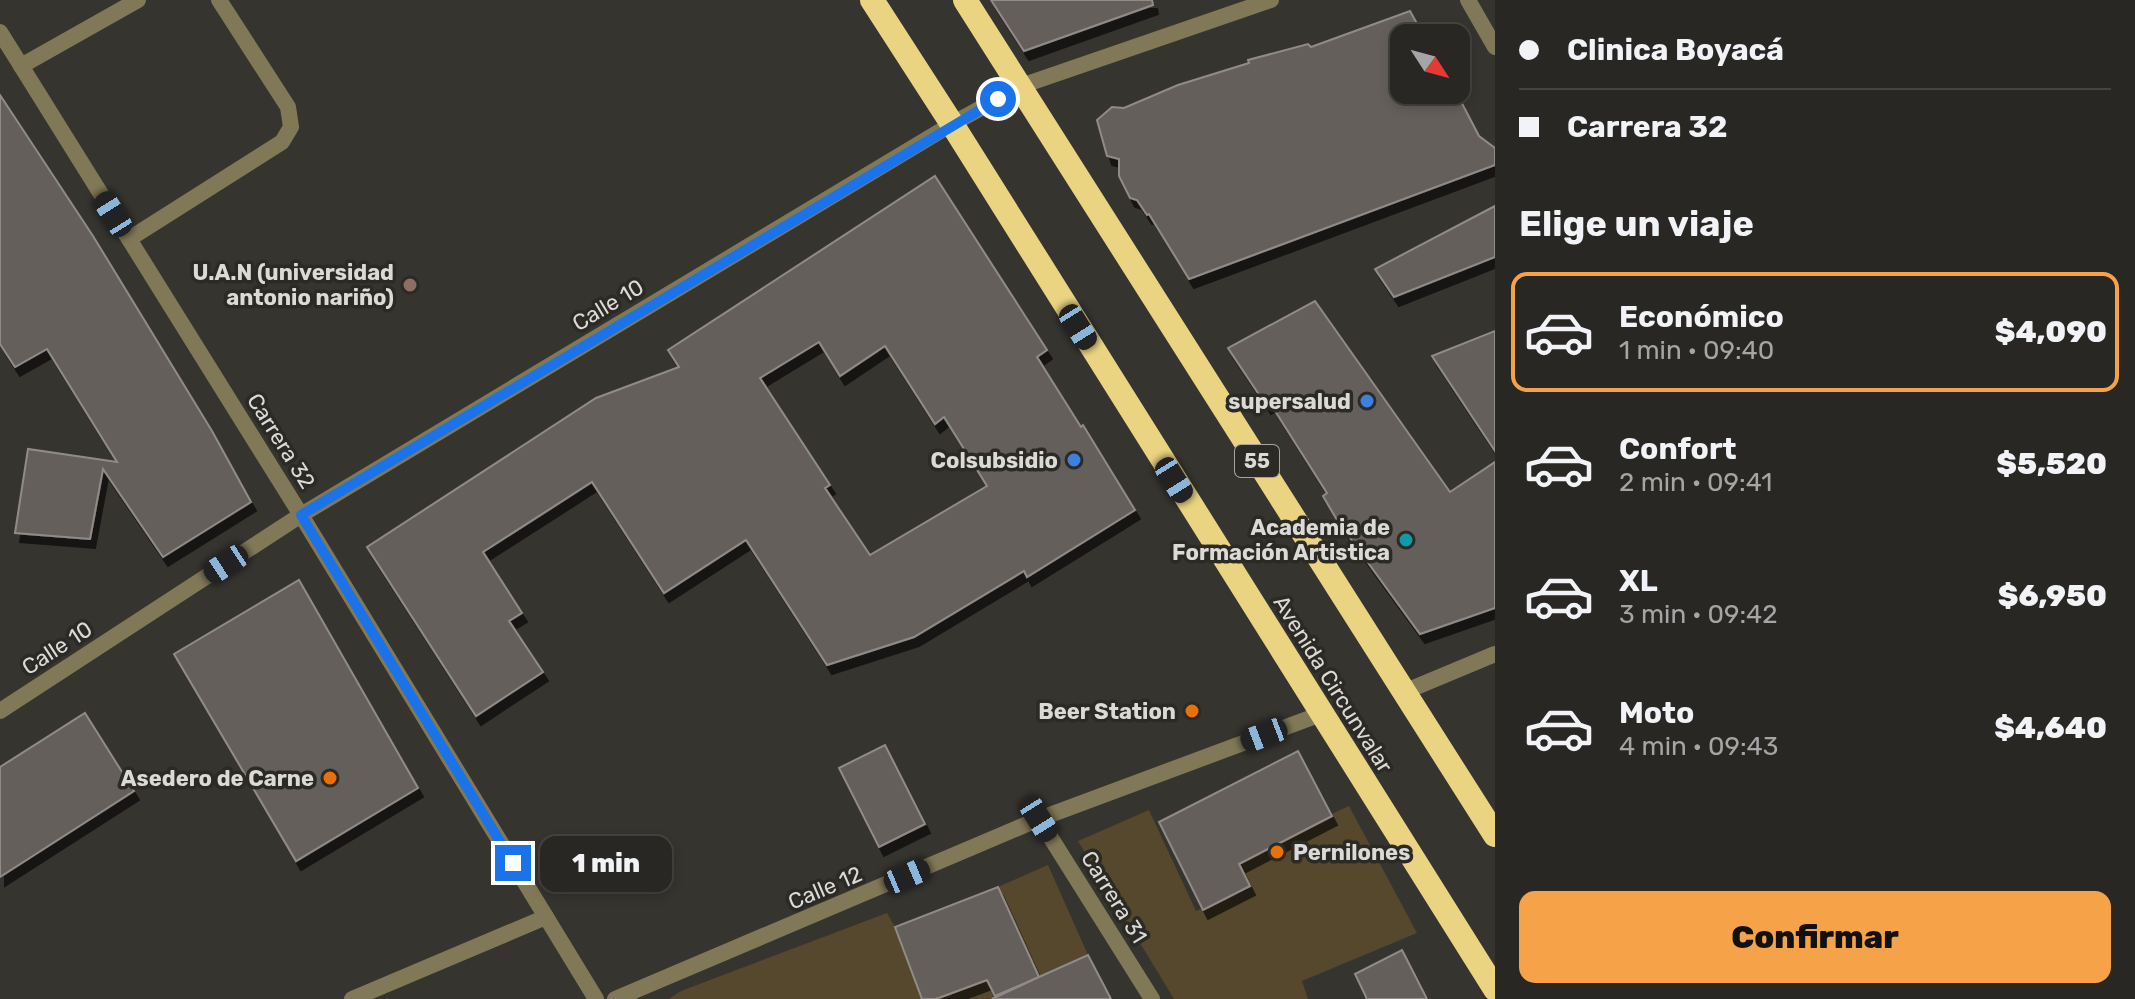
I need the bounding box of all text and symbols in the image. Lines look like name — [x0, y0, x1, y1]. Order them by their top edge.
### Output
north arrow — [1390, 24, 1470, 104]
map controls — [1390, 24, 1470, 104]
text: Clinica Boyacá — [1567, 32, 1784, 68]
route start — [980, 81, 1016, 117]
text: Carrera 32 — [1567, 109, 1727, 145]
car — [90, 187, 136, 241]
text: Elige un viaje — [1519, 202, 1754, 245]
place label: U.A.N (universidad antonio nariño) — [193, 259, 394, 311]
street label: Calle 10 — [567, 273, 649, 337]
marker: U.A.N (universidad antonio nariño) — [401, 276, 419, 294]
icon: car — [1523, 296, 1595, 368]
text: Económico — [1619, 299, 1784, 335]
car — [1055, 300, 1101, 354]
text: $4,090 — [1995, 314, 2107, 350]
text: 1 min · 09:40 — [1619, 335, 1774, 366]
street label: Carrera 32 — [241, 388, 321, 494]
place label: supersalud — [1228, 388, 1351, 415]
marker: supersalud — [1358, 392, 1376, 410]
icon: car — [1523, 428, 1595, 500]
text: Confort — [1619, 431, 1737, 467]
road number: 55 — [1235, 445, 1279, 477]
text: $5,520 — [1996, 446, 2107, 482]
place label: Colsubsidio — [931, 447, 1058, 474]
marker: Colsubsidio — [1065, 451, 1083, 469]
car — [1151, 453, 1197, 507]
text: 2 min · 09:41 — [1619, 467, 1772, 498]
place label: Academia de Formación Artistica — [1172, 514, 1390, 566]
marker: Academia de Formación Artistica — [1397, 531, 1415, 549]
car — [199, 541, 253, 587]
icon: car — [1523, 560, 1595, 632]
text: XL — [1619, 563, 1658, 599]
text: $6,950 — [1998, 578, 2107, 614]
street label: Avenida Circunvalar — [1268, 590, 1399, 778]
text: 3 min · 09:42 — [1619, 599, 1777, 630]
street label: Calle 10 — [17, 615, 97, 681]
icon: car — [1523, 692, 1595, 764]
text: Moto — [1619, 695, 1694, 731]
place label: Beer Station — [1038, 698, 1176, 725]
marker: Beer Station — [1183, 702, 1201, 720]
text: $4,640 — [1994, 710, 2107, 746]
car — [1237, 715, 1291, 755]
text: 4 min · 09:43 — [1619, 731, 1778, 762]
place label: Asedero de Carne — [121, 765, 314, 792]
marker: Asedero de Carne — [321, 769, 339, 787]
car — [1016, 792, 1062, 846]
callout: 1 min — [541, 835, 673, 891]
place label: Pernilones — [1293, 839, 1410, 866]
marker: Pernilones — [1268, 843, 1286, 861]
route end — [495, 845, 531, 881]
street label: Carrera 31 — [1075, 846, 1153, 948]
text: 1 min — [572, 848, 640, 879]
car — [880, 856, 934, 896]
street label: Calle 12 — [784, 860, 866, 916]
button: Confirmar — [1519, 891, 2111, 983]

